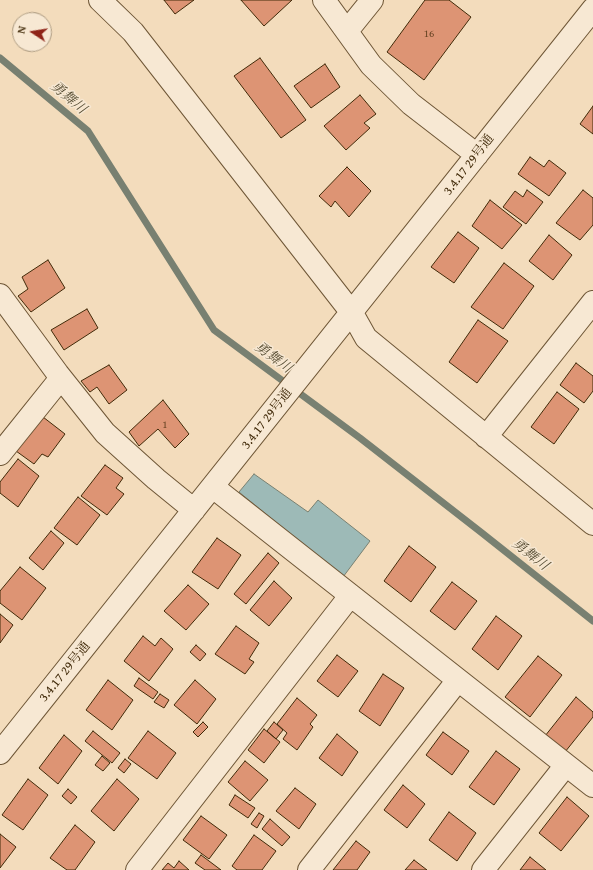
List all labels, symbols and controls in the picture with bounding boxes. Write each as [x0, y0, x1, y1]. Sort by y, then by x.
north arrow [12, 12, 52, 52]
text: N [13, 24, 30, 35]
house number: 16 [424, 27, 434, 41]
water label: 勇舞川 [47, 78, 89, 118]
street label: 3.4.17 29号通 [440, 132, 498, 198]
water label: 勇舞川 [251, 339, 295, 377]
street label: 3.4.17 29号通 [238, 386, 296, 452]
house number: 1 [162, 418, 168, 432]
water label: 勇舞川 [508, 535, 552, 575]
street label: 3.4.17 29号通 [36, 639, 94, 705]

